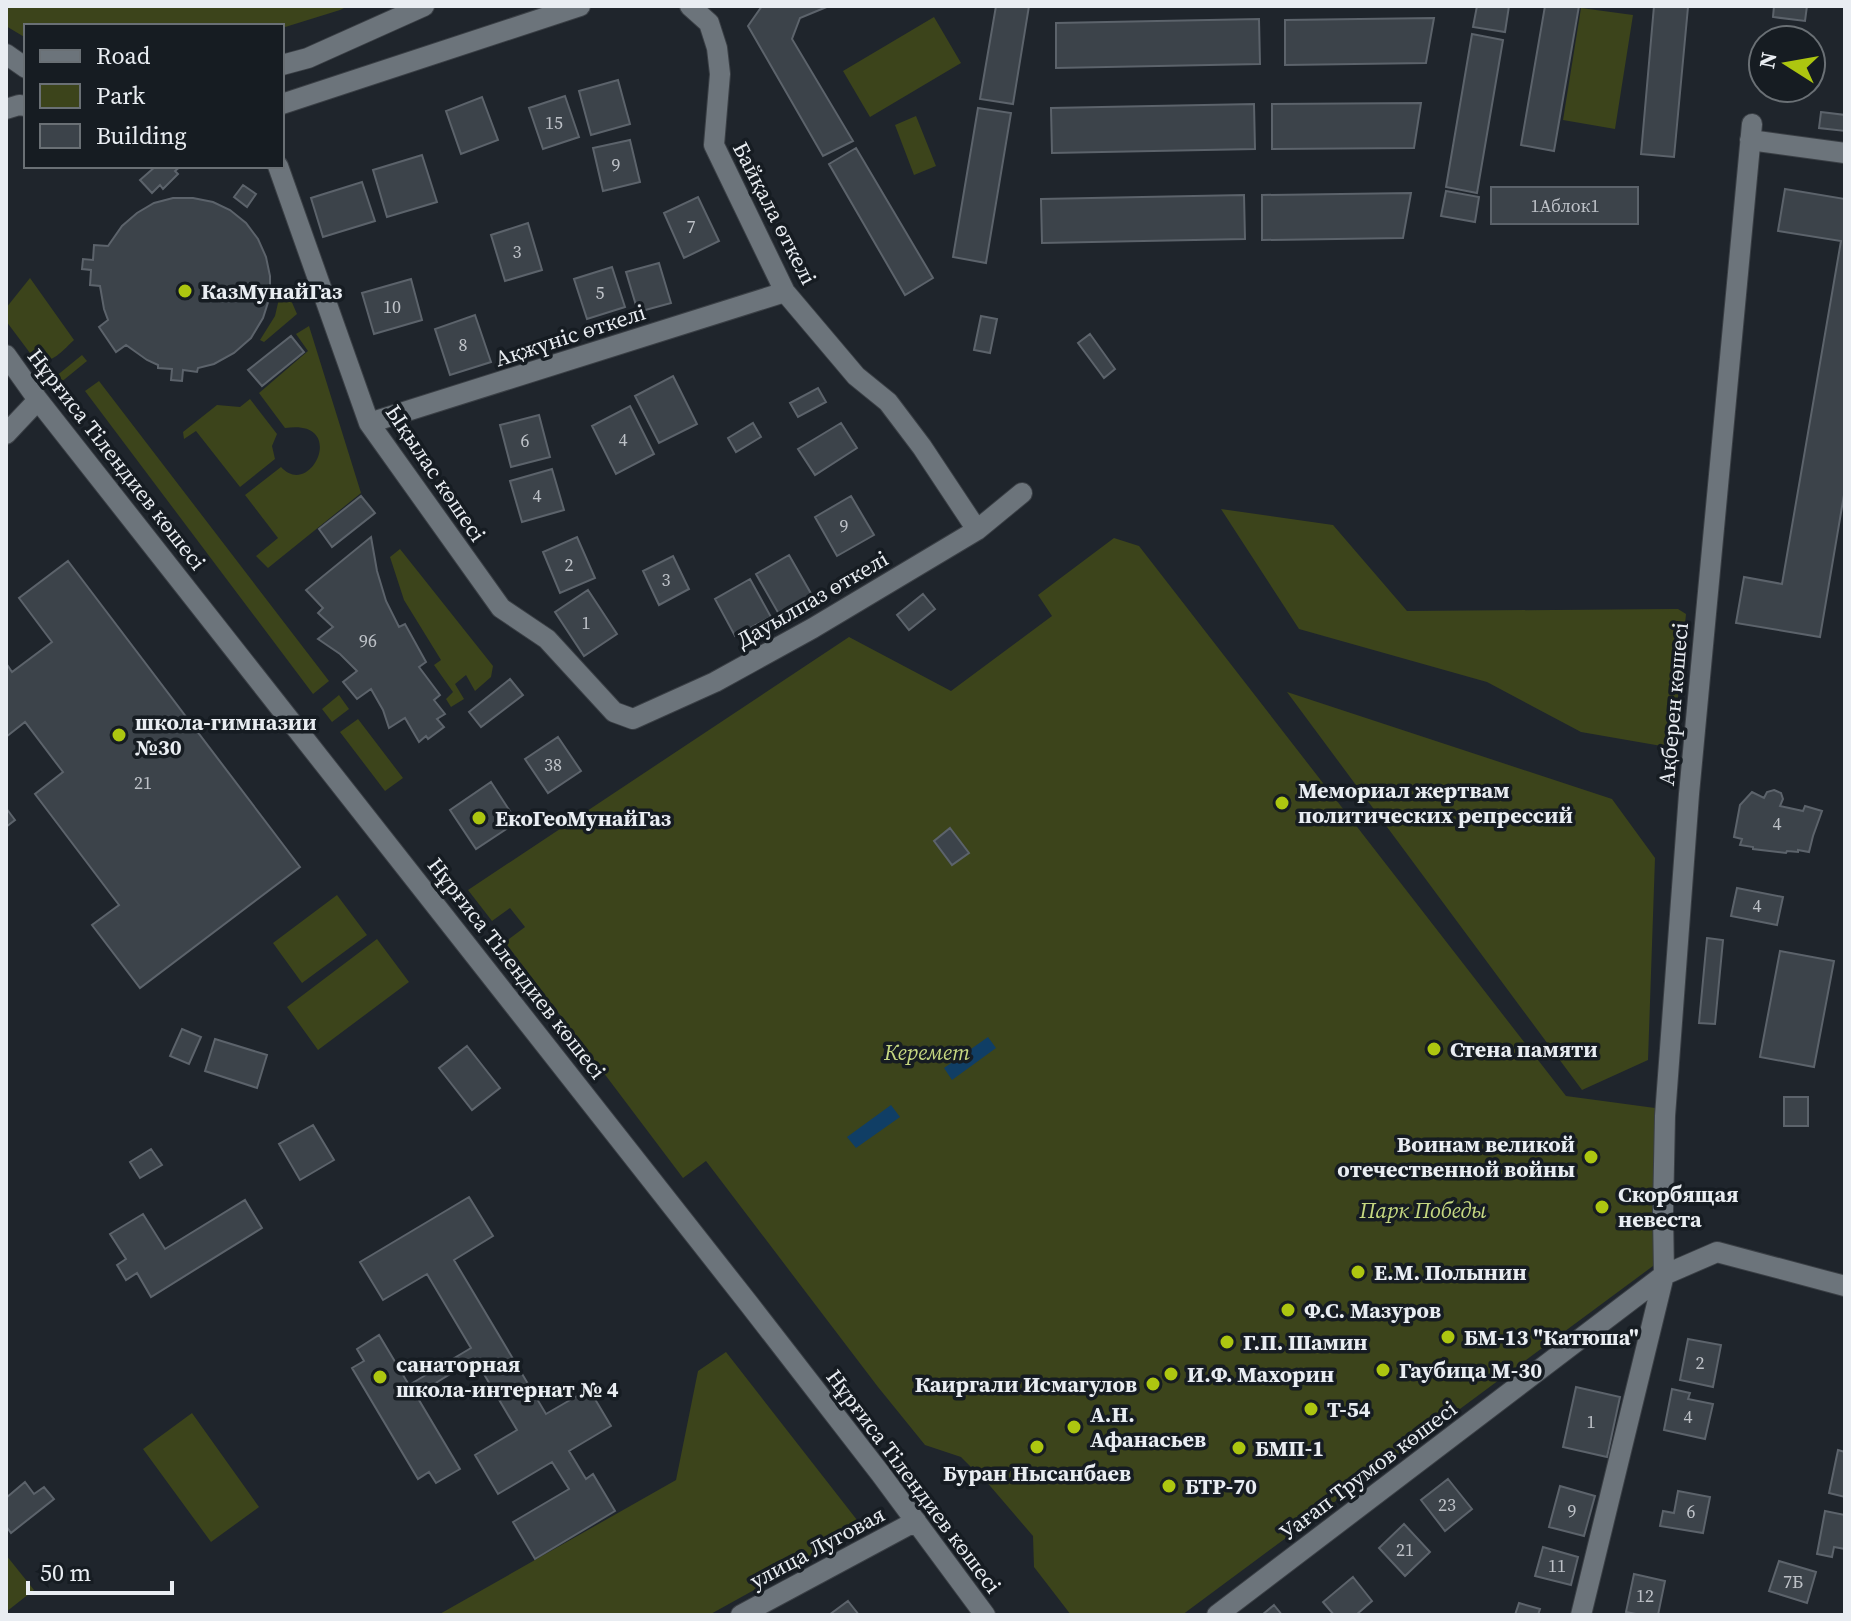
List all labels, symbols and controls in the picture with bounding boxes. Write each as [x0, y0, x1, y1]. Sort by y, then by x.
legend [24, 24, 284, 168]
north arrow [1747, 24, 1827, 104]
text: Road [96, 39, 151, 72]
text: N [1751, 49, 1784, 71]
text: Park [96, 79, 146, 112]
house number: 15 [545, 110, 563, 135]
text: Building [96, 119, 187, 152]
street label: Байқала өткелі [726, 136, 824, 290]
house number: 9 [612, 152, 621, 177]
house number: 1Аблок1 [1530, 193, 1600, 218]
house number: 7 [687, 214, 696, 239]
house number: 3 [513, 239, 522, 264]
place label: КазМунайГаз [201, 276, 342, 306]
house number: 5 [596, 280, 605, 305]
marker: КазМунайГаз [176, 282, 194, 300]
house number: 10 [383, 294, 401, 319]
street label: Ақжүніс өткелі [491, 297, 649, 373]
house number: 8 [459, 332, 468, 357]
street label: Нұрғиса Тілендиев көшесі [21, 342, 213, 576]
street label: Ықылас көшесі [379, 399, 493, 547]
house number: 4 [619, 427, 628, 452]
house number: 6 [521, 428, 530, 453]
house number: 4 [533, 483, 542, 508]
house number: 9 [840, 513, 849, 538]
street label: Дауылпаз өткелі [730, 543, 894, 655]
house number: 2 [565, 552, 574, 577]
house number: 3 [662, 567, 671, 592]
house number: 1 [582, 610, 591, 635]
street label: Ақберен көшесі [1651, 621, 1695, 787]
house number: 96 [359, 628, 377, 653]
place label: школа-гимназии №30 [135, 707, 317, 762]
marker: школа-гимназии №30 [110, 726, 128, 744]
house number: 38 [544, 752, 562, 777]
house number: 21 [134, 770, 152, 795]
place label: Мемориал жертвам политических репрессий [1298, 775, 1573, 830]
marker: Мемориал жертвам политических репрессий [1273, 794, 1291, 812]
place label: ЕкоГеоМунайГаз [495, 803, 671, 833]
marker: ЕкоГеоМунайГаз [470, 809, 488, 827]
house number: 4 [1773, 811, 1782, 836]
street label: Нұрғиса Тілендиев көшесі [421, 851, 613, 1085]
house number: 4 [1753, 893, 1762, 918]
place label: Стена памяти [1450, 1034, 1598, 1064]
park label: Керемет [883, 1037, 970, 1067]
marker: Стена памяти [1425, 1040, 1443, 1058]
place label: Воинам великой отечественной войны [1337, 1129, 1575, 1184]
marker: Воинам великой отечественной войны [1582, 1148, 1600, 1166]
place label: Скорбящая невеста [1618, 1179, 1739, 1234]
park label: Парк Победы [1359, 1195, 1487, 1225]
marker: Скорбящая невеста [1593, 1198, 1611, 1216]
place label: Е.М. Полынин [1374, 1257, 1527, 1287]
marker: Е.М. Полынин [1349, 1263, 1367, 1281]
place label: Ф.С. Мазуров [1304, 1295, 1441, 1325]
marker: Ф.С. Мазуров [1279, 1301, 1297, 1319]
place label: БМ-13 "Катюша" [1464, 1322, 1639, 1352]
place label: Г.П. Шамин [1243, 1327, 1368, 1357]
marker: БМ-13 "Катюша" [1439, 1328, 1457, 1346]
marker: Г.П. Шамин [1218, 1333, 1236, 1351]
place label: санаторная школа-интернат № 4 [396, 1349, 619, 1404]
house number: 2 [1696, 1350, 1705, 1375]
place label: Гаубица М-30 [1399, 1355, 1542, 1385]
place label: И.Ф. Махорин [1187, 1359, 1334, 1389]
marker: Гаубица М-30 [1374, 1361, 1392, 1379]
street label: Нұрғиса Тілендиев көшесі [820, 1363, 1008, 1599]
marker: И.Ф. Махорин [1162, 1365, 1180, 1383]
marker: санаторная школа-интернат № 4 [371, 1368, 389, 1386]
place label: Каиргали Исмагулов [915, 1369, 1137, 1399]
marker: Каиргали Исмагулов [1144, 1375, 1162, 1393]
street label: Уағап Трумов көшесі [1273, 1393, 1463, 1547]
place label: Т-54 [1327, 1394, 1371, 1424]
place label: А.Н. Афанасьев [1090, 1399, 1206, 1454]
marker: Т-54 [1302, 1400, 1320, 1418]
house number: 4 [1684, 1404, 1693, 1429]
house number: 1 [1587, 1409, 1596, 1434]
marker: А.Н. Афанасьев [1065, 1418, 1083, 1436]
place label: БМП-1 [1255, 1433, 1324, 1463]
marker: Буран Нысанбаев [1028, 1438, 1046, 1456]
marker: БМП-1 [1230, 1439, 1248, 1457]
place label: Буран Нысанбаев [943, 1458, 1131, 1488]
place label: БТР-70 [1185, 1471, 1257, 1501]
marker: БТР-70 [1160, 1477, 1178, 1495]
house number: 23 [1438, 1492, 1456, 1517]
house number: 9 [1568, 1498, 1577, 1523]
street label: улица Луговая [744, 1499, 890, 1595]
house number: 6 [1687, 1499, 1696, 1524]
house number: 21 [1396, 1537, 1414, 1562]
scale bar [28, 1545, 172, 1595]
house number: 11 [1548, 1553, 1566, 1578]
text: 50 m [40, 1556, 91, 1589]
house number: 7Б [1783, 1569, 1803, 1594]
house number: 12 [1636, 1583, 1654, 1608]

